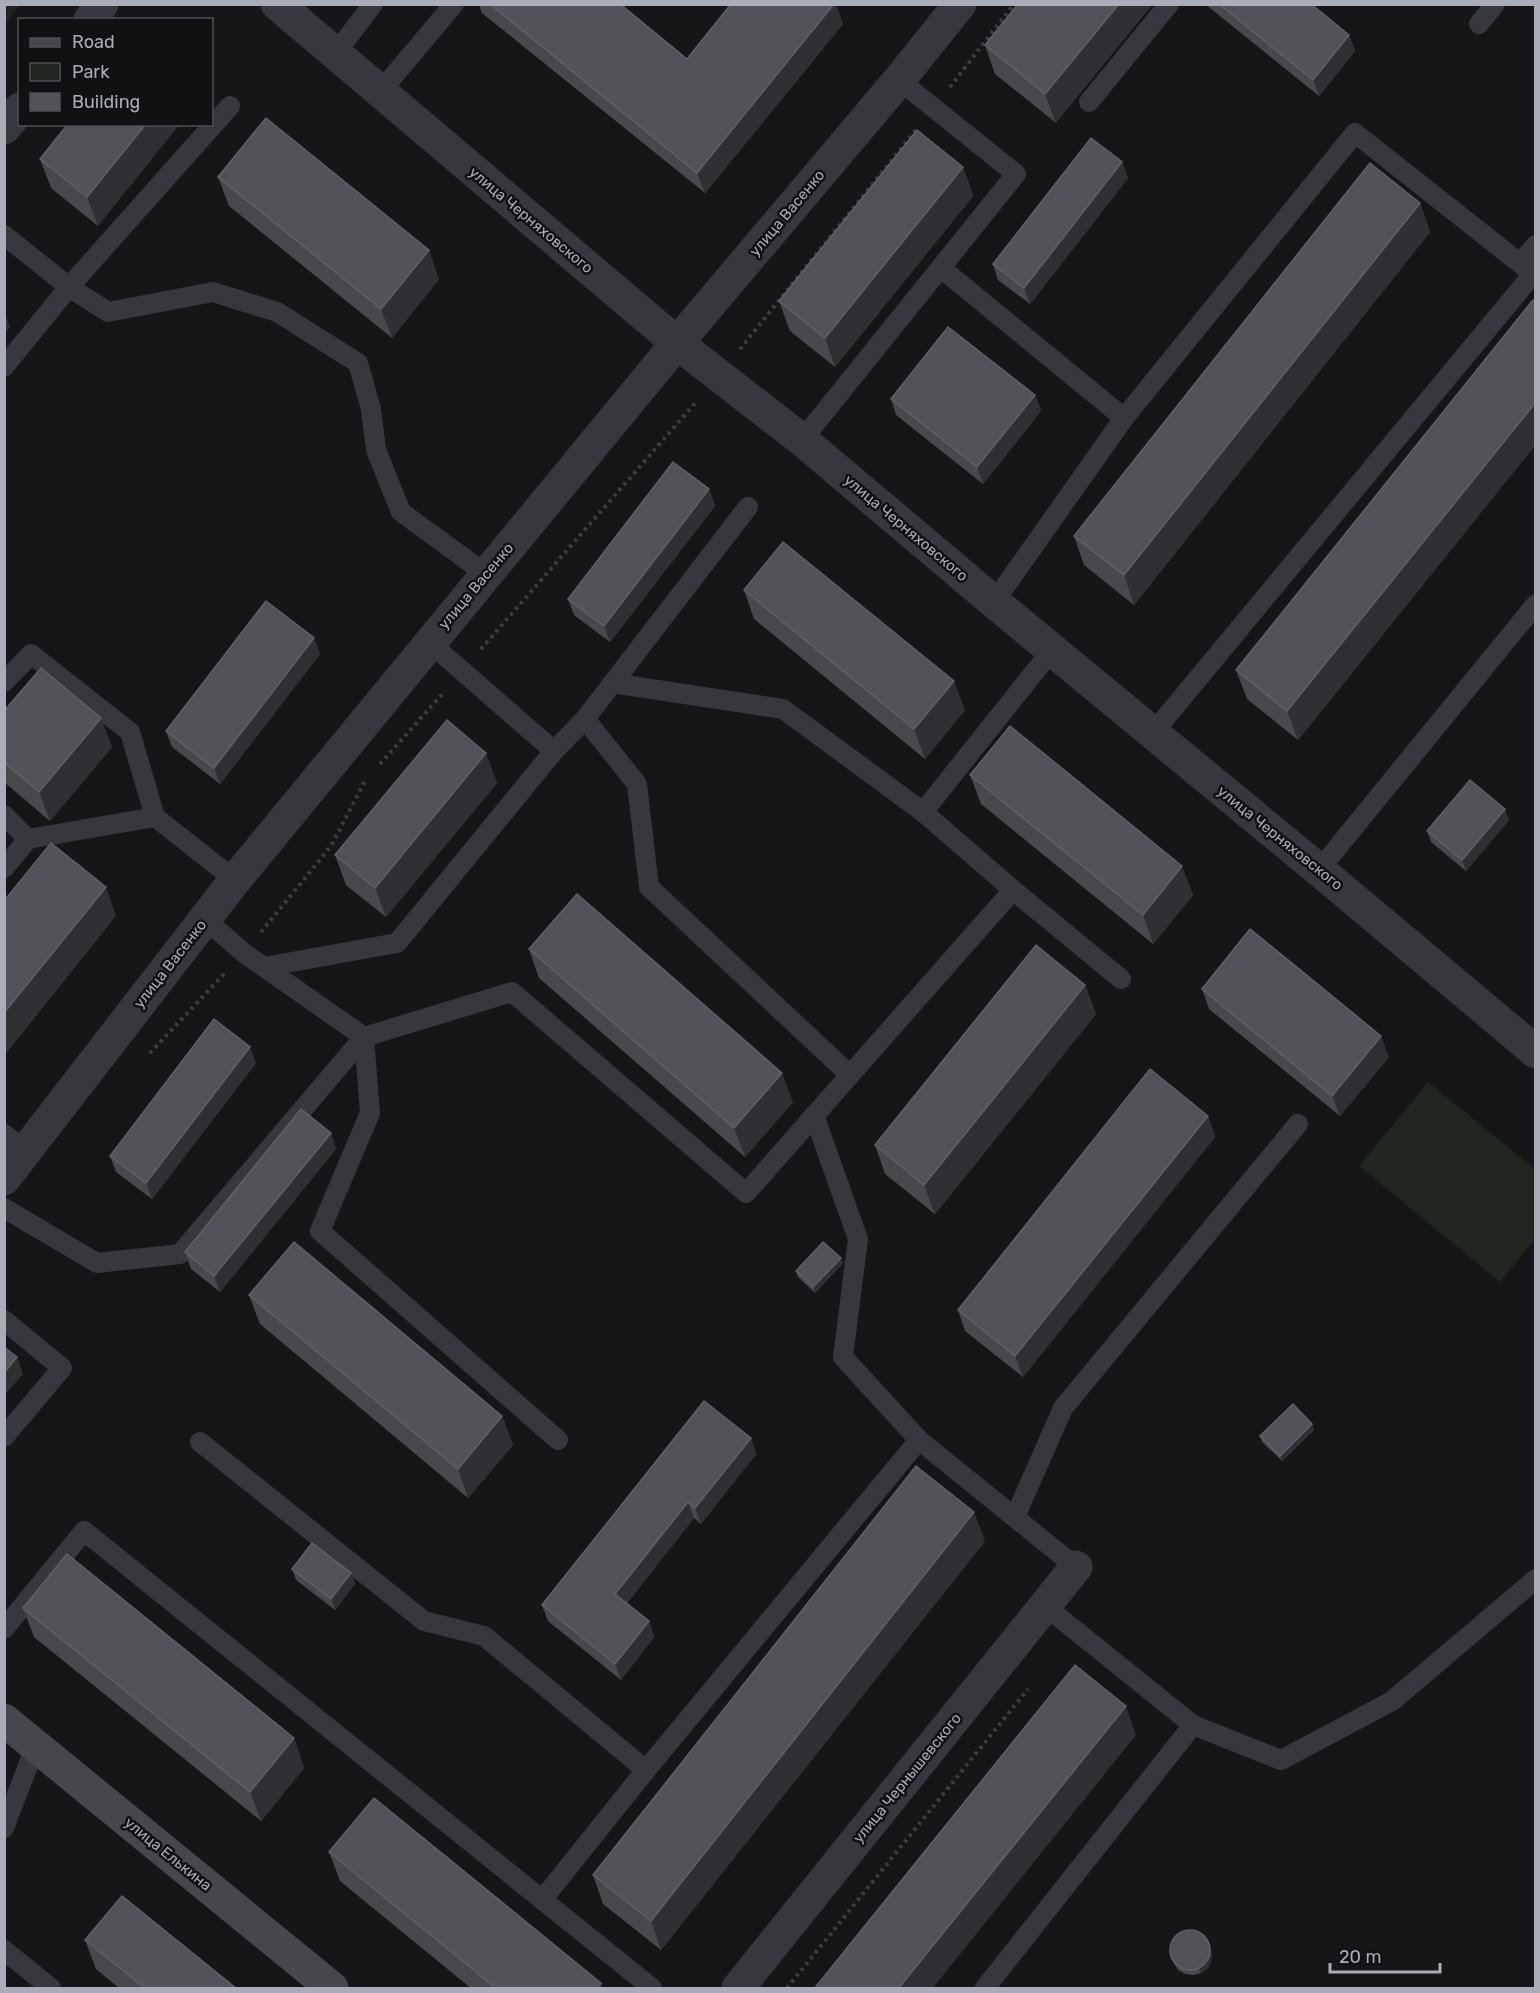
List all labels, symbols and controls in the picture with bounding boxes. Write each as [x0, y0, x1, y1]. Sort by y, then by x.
legend [18, 18, 213, 126]
text: Road [72, 31, 115, 53]
text: Park [72, 61, 110, 83]
text: Building [72, 91, 140, 113]
street label: улица Черняховского [466, 163, 596, 277]
street label: улица Васенко [746, 166, 828, 260]
street label: улица Черняховского [841, 471, 971, 585]
street label: улица Васенко [435, 539, 517, 633]
street label: улица Черняховского [1214, 782, 1346, 894]
street label: улица Васенко [130, 916, 210, 1012]
street label: улица Чернышевского [849, 1709, 965, 1847]
street label: улица Елькина [121, 1813, 215, 1895]
scale bar [1330, 1936, 1440, 1974]
text: 20 m [1339, 1946, 1381, 1968]

